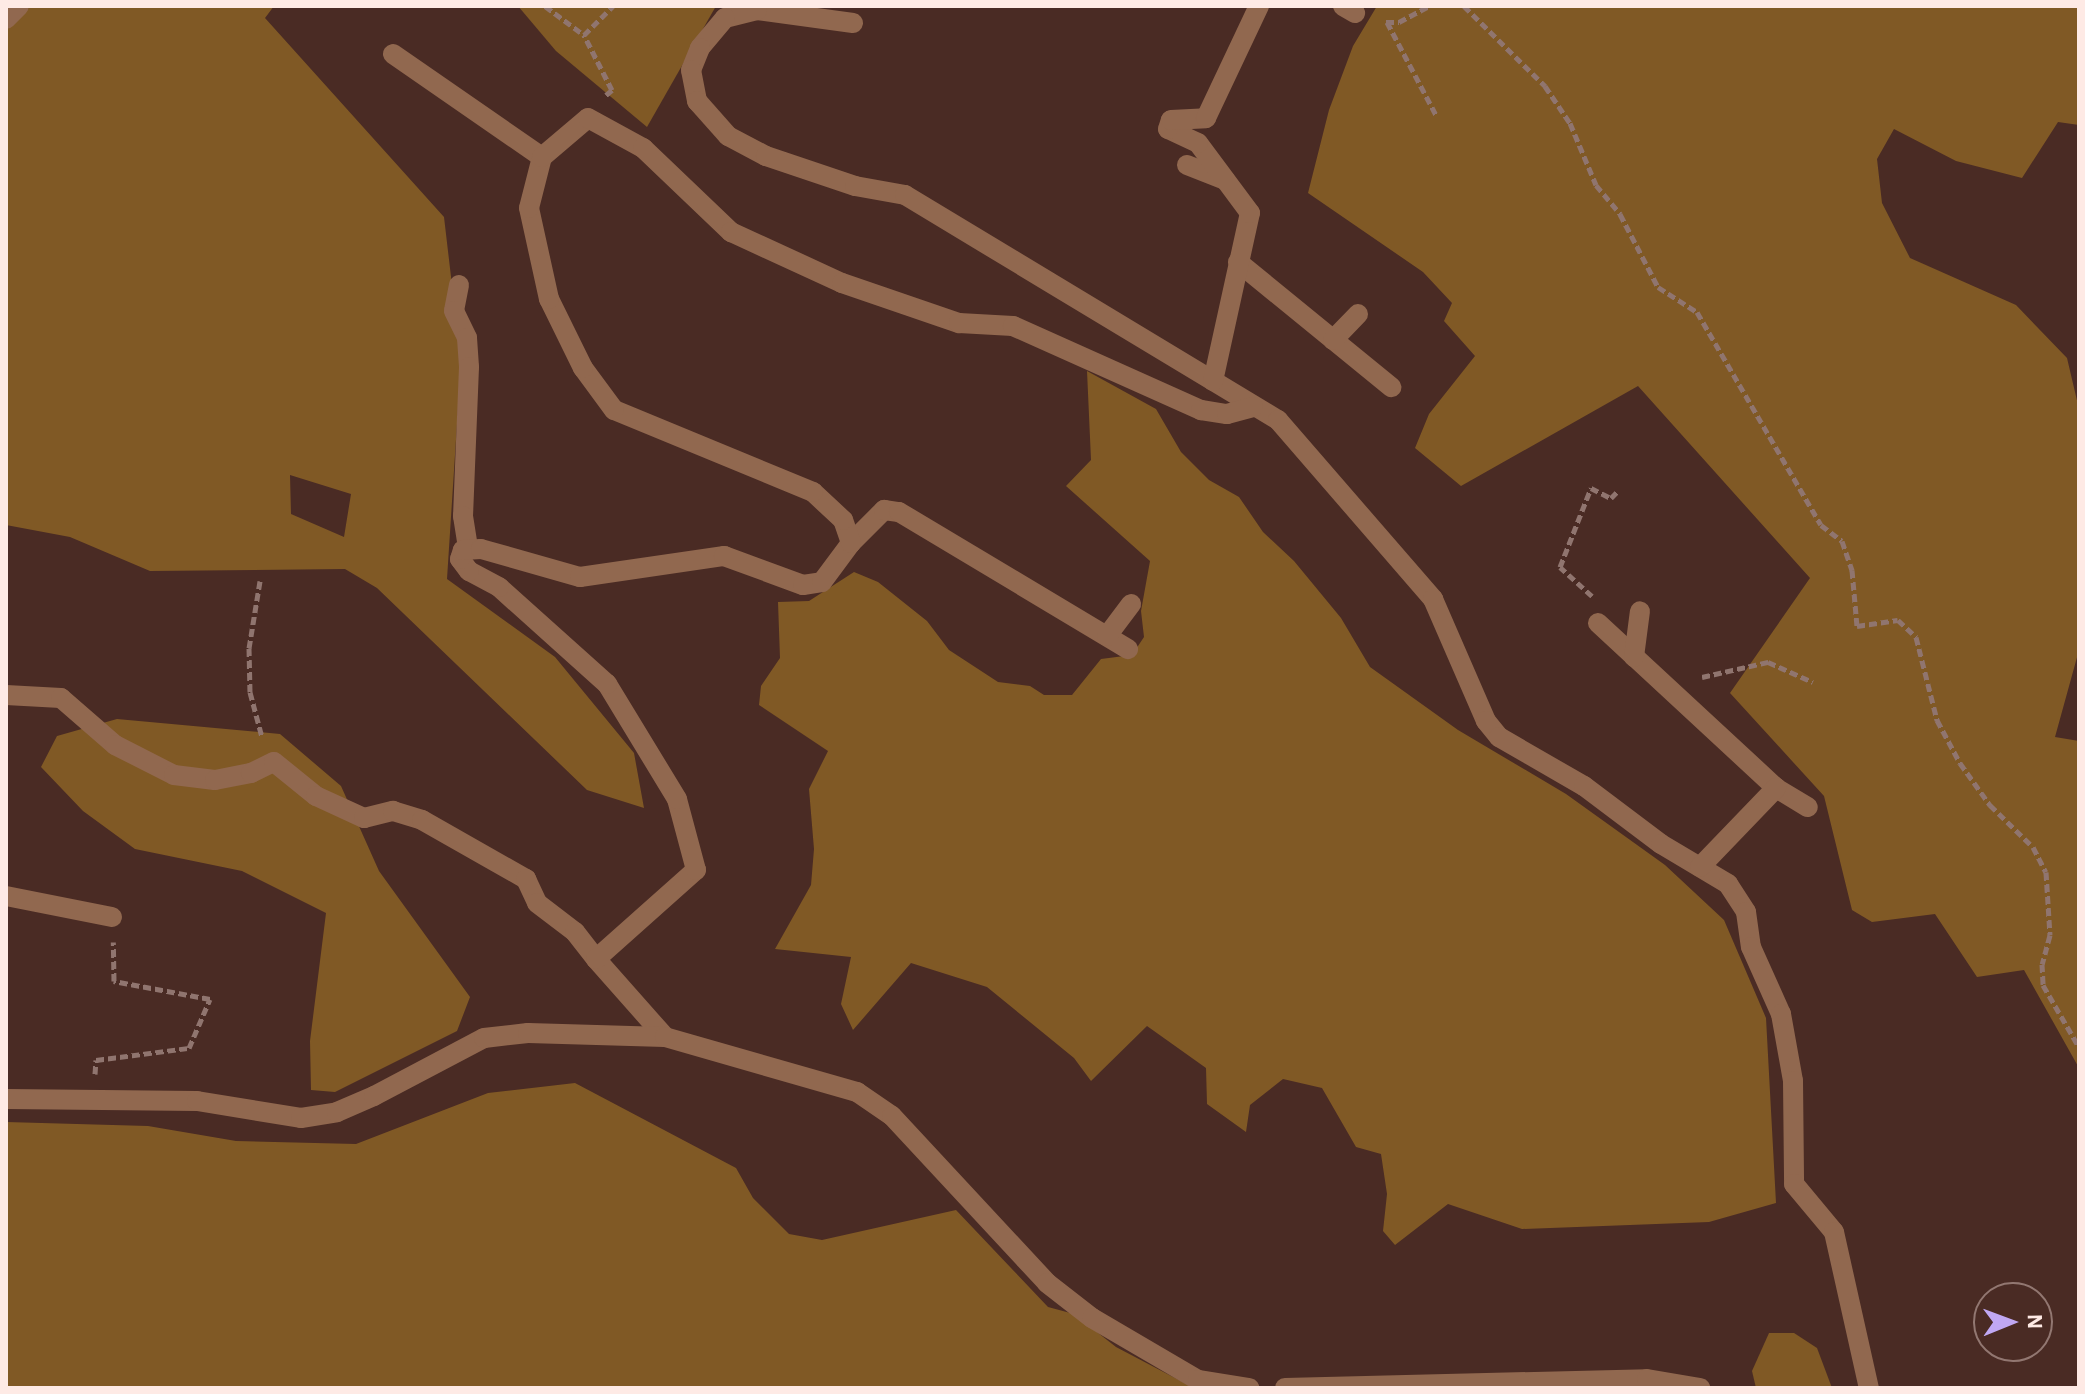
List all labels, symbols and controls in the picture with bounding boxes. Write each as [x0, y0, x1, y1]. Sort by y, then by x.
north arrow [1973, 1282, 2053, 1362]
text: N [2024, 1314, 2046, 1329]

